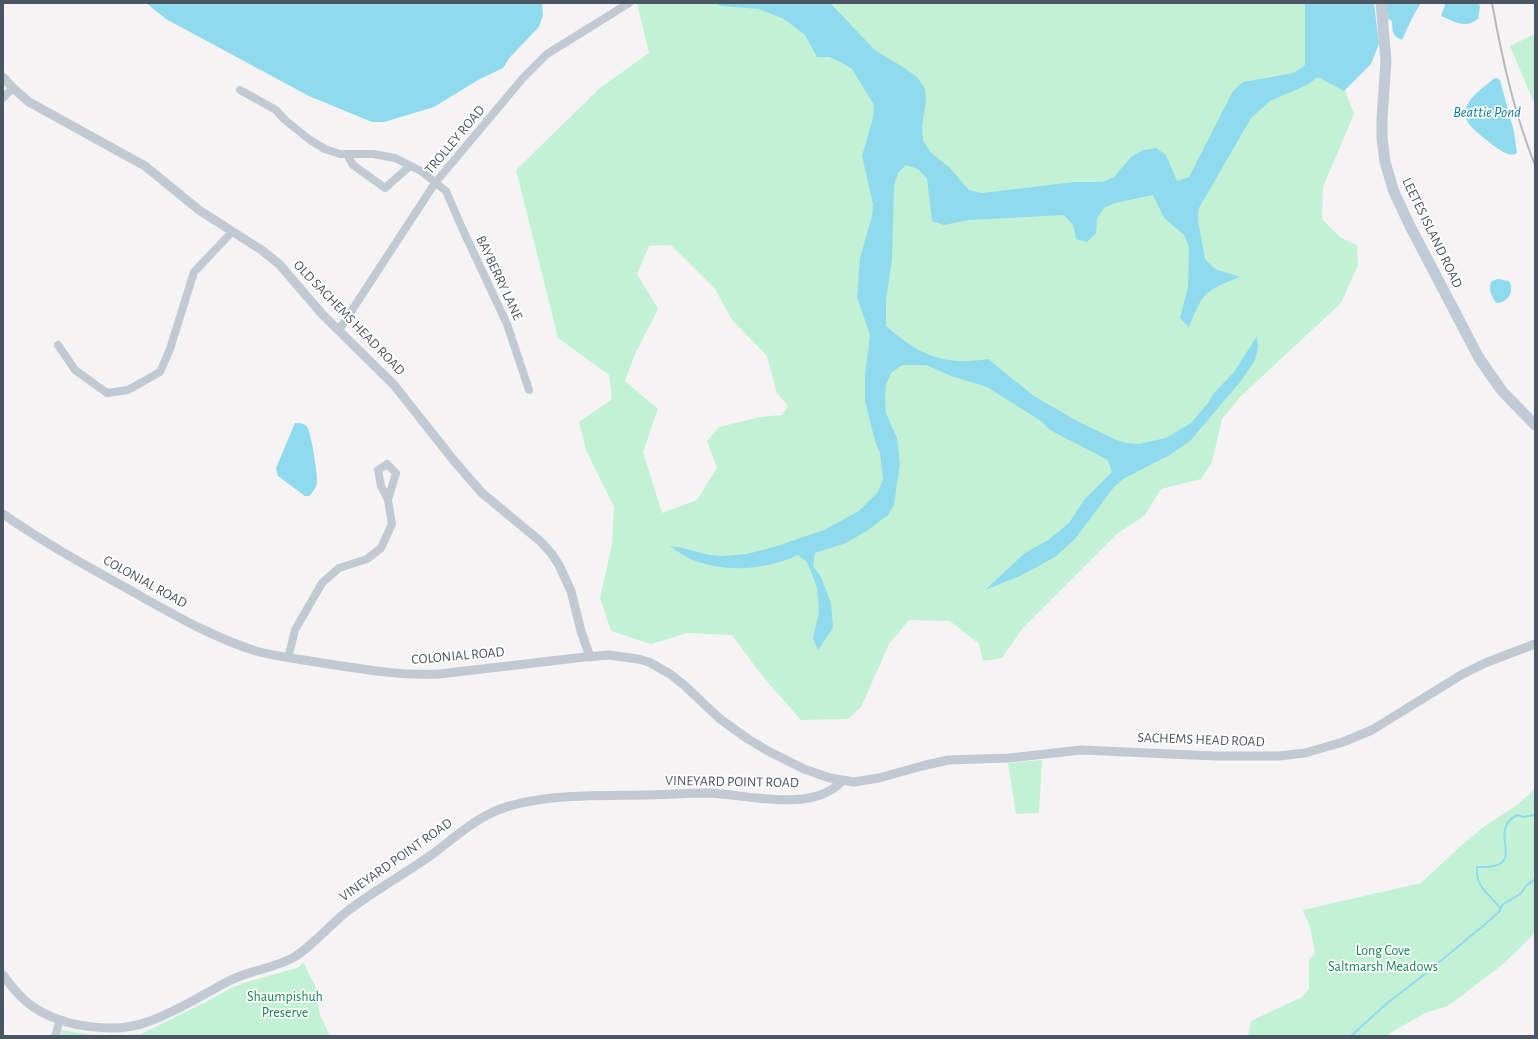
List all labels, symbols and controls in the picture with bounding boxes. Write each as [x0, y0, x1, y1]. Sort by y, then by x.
street label: TROLLEY ROAD [422, 103, 488, 177]
water label: Beattie Pond [1453, 105, 1521, 120]
street label: LEETES ISLAND ROAD [1399, 176, 1465, 290]
street label: BAYBERRY LANE [473, 234, 525, 323]
street label: OLD SACHEMS HEAD ROAD [291, 258, 407, 378]
street label: COLONIAL ROAD [101, 553, 189, 611]
street label: COLONIAL ROAD [411, 645, 505, 667]
street label: SACHEMS HEAD ROAD [1137, 731, 1265, 749]
street label: VINEYARD POINT ROAD [665, 774, 799, 790]
street label: VINEYARD POINT ROAD [337, 816, 455, 904]
park label: Long Cove Saltmarsh Meadows [1328, 944, 1438, 974]
park label: Shaumpishuh Preserve [247, 990, 323, 1020]

